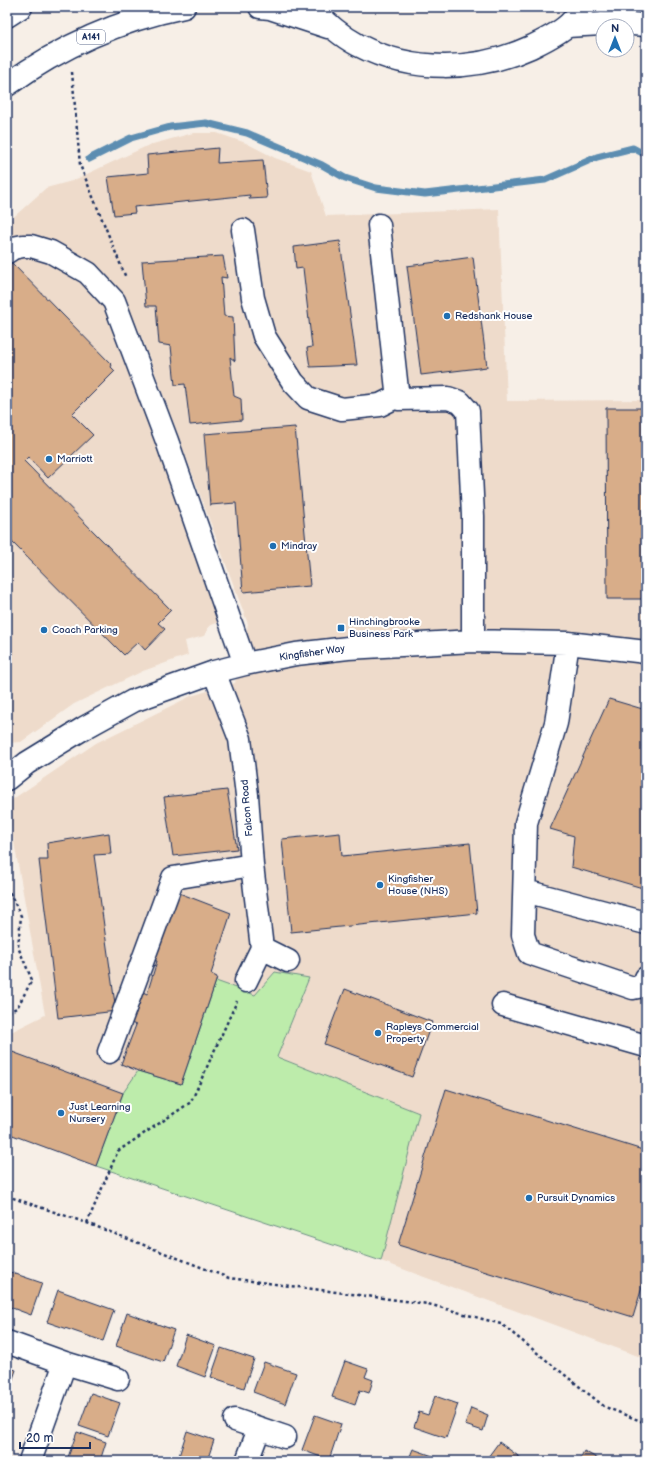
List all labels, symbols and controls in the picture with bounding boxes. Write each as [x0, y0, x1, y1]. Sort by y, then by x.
north arrow [595, 18, 635, 58]
text: N [611, 22, 619, 35]
road number: A141 [77, 30, 105, 44]
place label: Redshank House [455, 310, 533, 322]
marker: Redshank House [442, 311, 452, 321]
place label: Marriott [57, 453, 93, 465]
marker: Marriott [44, 454, 54, 464]
place label: Mindray [281, 540, 317, 552]
marker: Mindray [268, 541, 278, 551]
place label: Hinchingbrooke Business Park [349, 616, 420, 640]
marker: Hinchingbrooke Business Park [336, 623, 346, 633]
place label: Coach Parking [52, 624, 118, 636]
marker: Coach Parking [39, 625, 49, 635]
street label: Kingfisher Way [278, 642, 346, 664]
street label: Falcon Road [239, 779, 255, 837]
place label: Kingfisher House (NHS) [388, 873, 449, 897]
marker: Kingfisher House (NHS) [375, 880, 385, 890]
place label: Rapleys Commercial Property [386, 1021, 479, 1045]
marker: Rapleys Commercial Property [373, 1028, 383, 1038]
place label: Just Learning Nursery [69, 1101, 131, 1125]
marker: Just Learning Nursery [56, 1108, 66, 1118]
place label: Pursuit Dynamics [537, 1192, 615, 1204]
marker: Pursuit Dynamics [524, 1193, 534, 1203]
scale bar [20, 1424, 90, 1450]
text: 20 m [26, 1431, 53, 1446]

